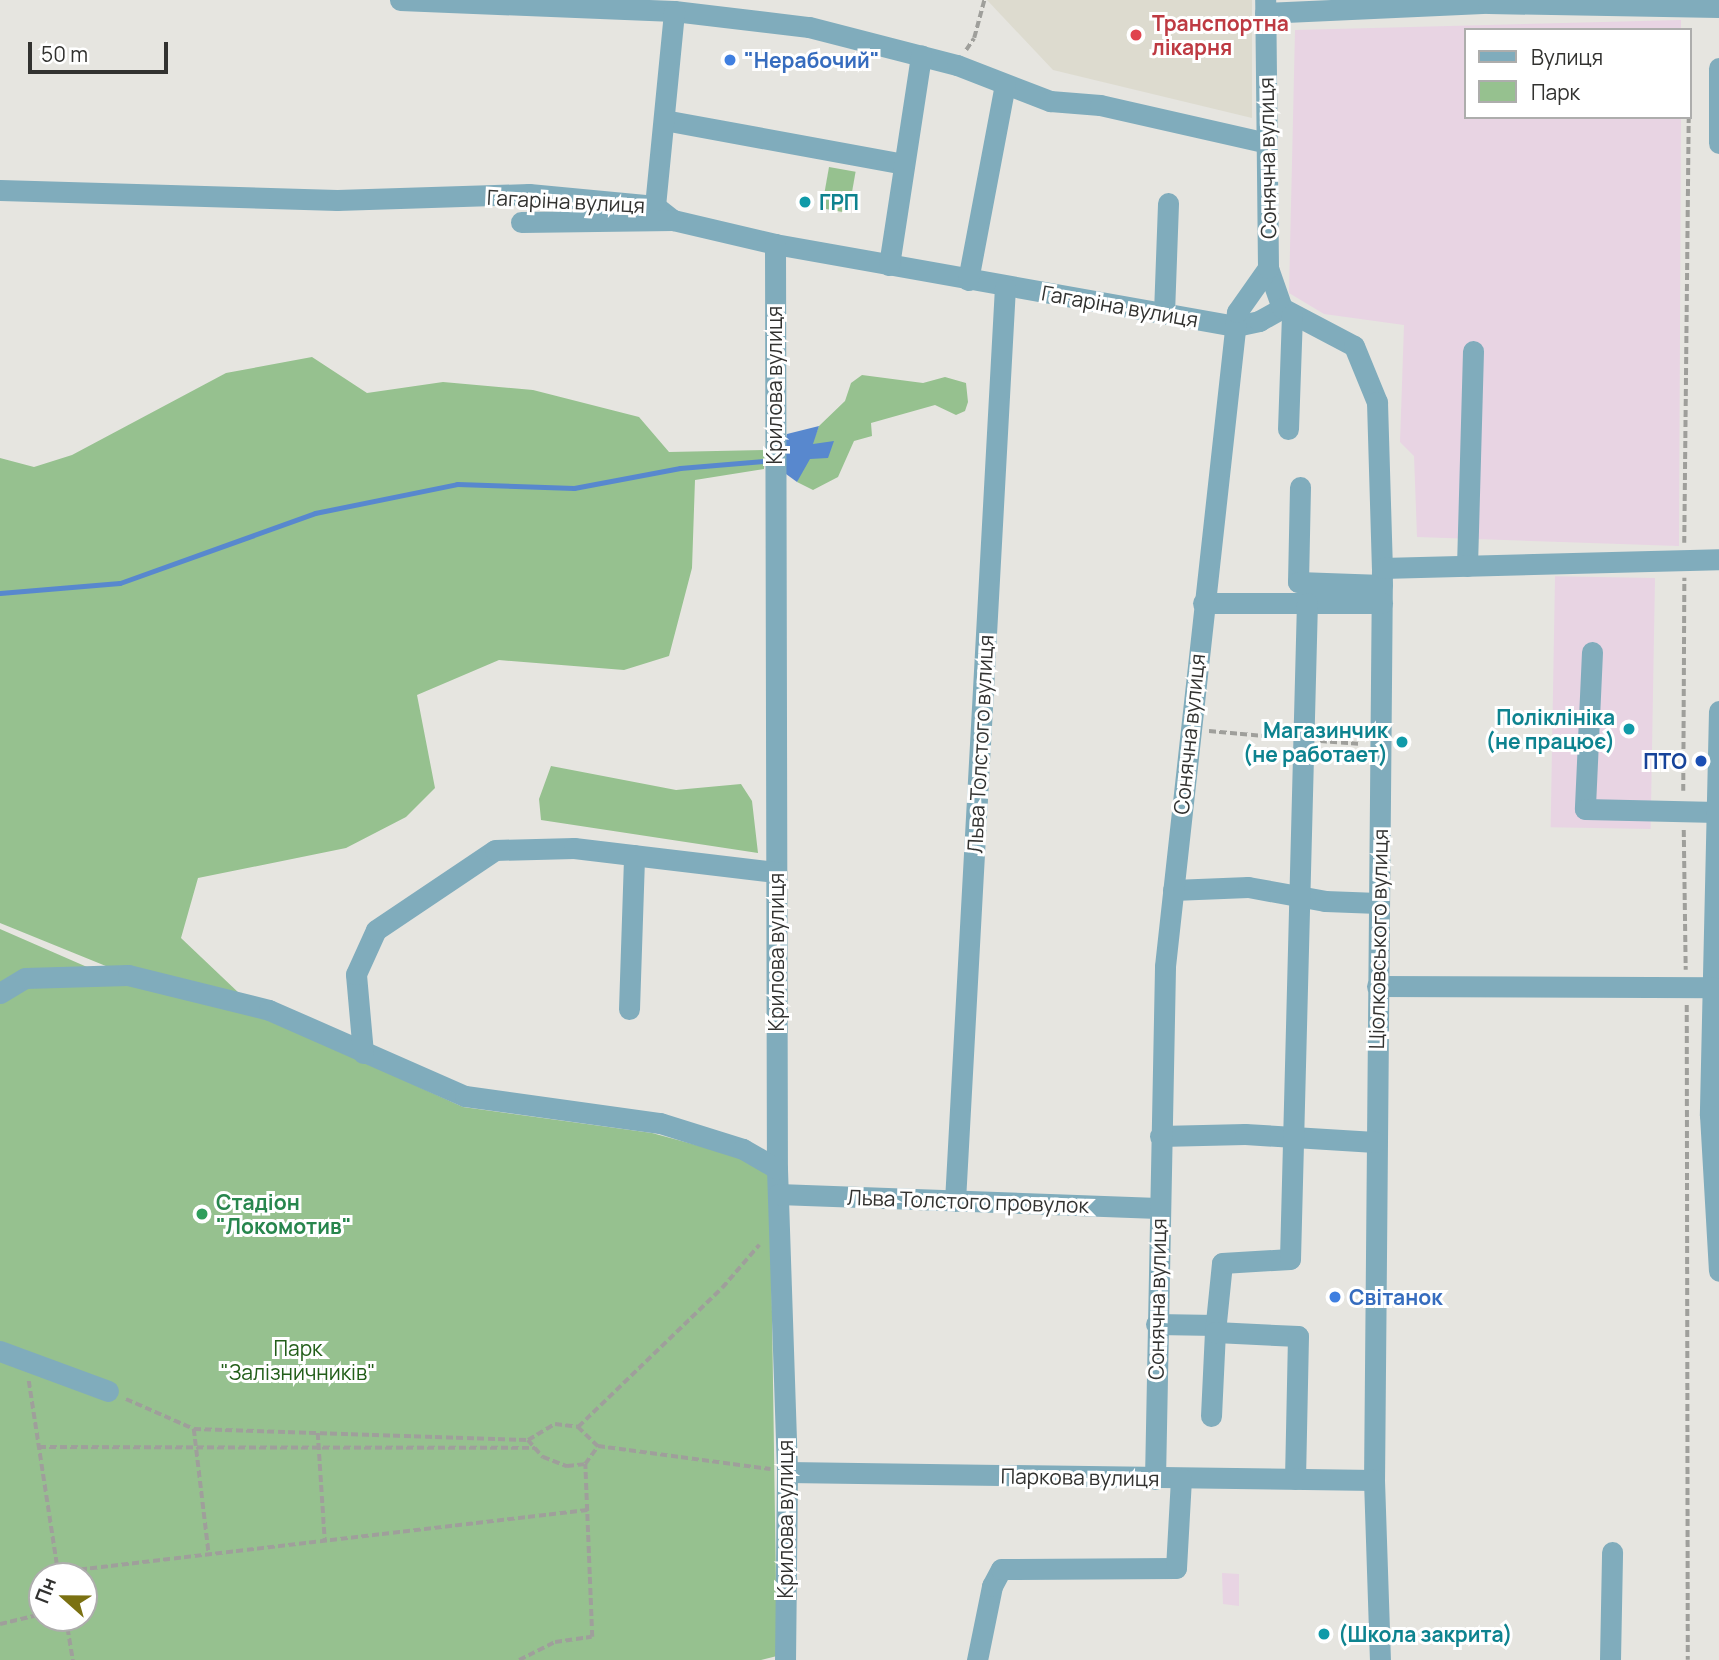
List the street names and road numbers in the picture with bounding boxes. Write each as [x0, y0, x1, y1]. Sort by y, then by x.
street label: Сонячна вулиця [1253, 77, 1281, 239]
street label: Гагаріна вулиця [486, 184, 646, 218]
street label: Гагаріна вулиця [1040, 280, 1200, 332]
street label: Крилова вулиця [761, 306, 787, 464]
street label: Льва Толстого вулиця [962, 634, 998, 854]
street label: Сонячна вулиця [1168, 652, 1210, 816]
street label: Ціолковського вулиця [1363, 829, 1393, 1049]
street label: Крилова вулиця [763, 873, 789, 1031]
street label: Льва Толстого провулок [847, 1184, 1089, 1218]
street label: Сонячна вулиця [1143, 1218, 1171, 1380]
street label: Крилова вулиця [772, 1440, 798, 1598]
street label: Паркова вулиця [1000, 1463, 1160, 1491]

